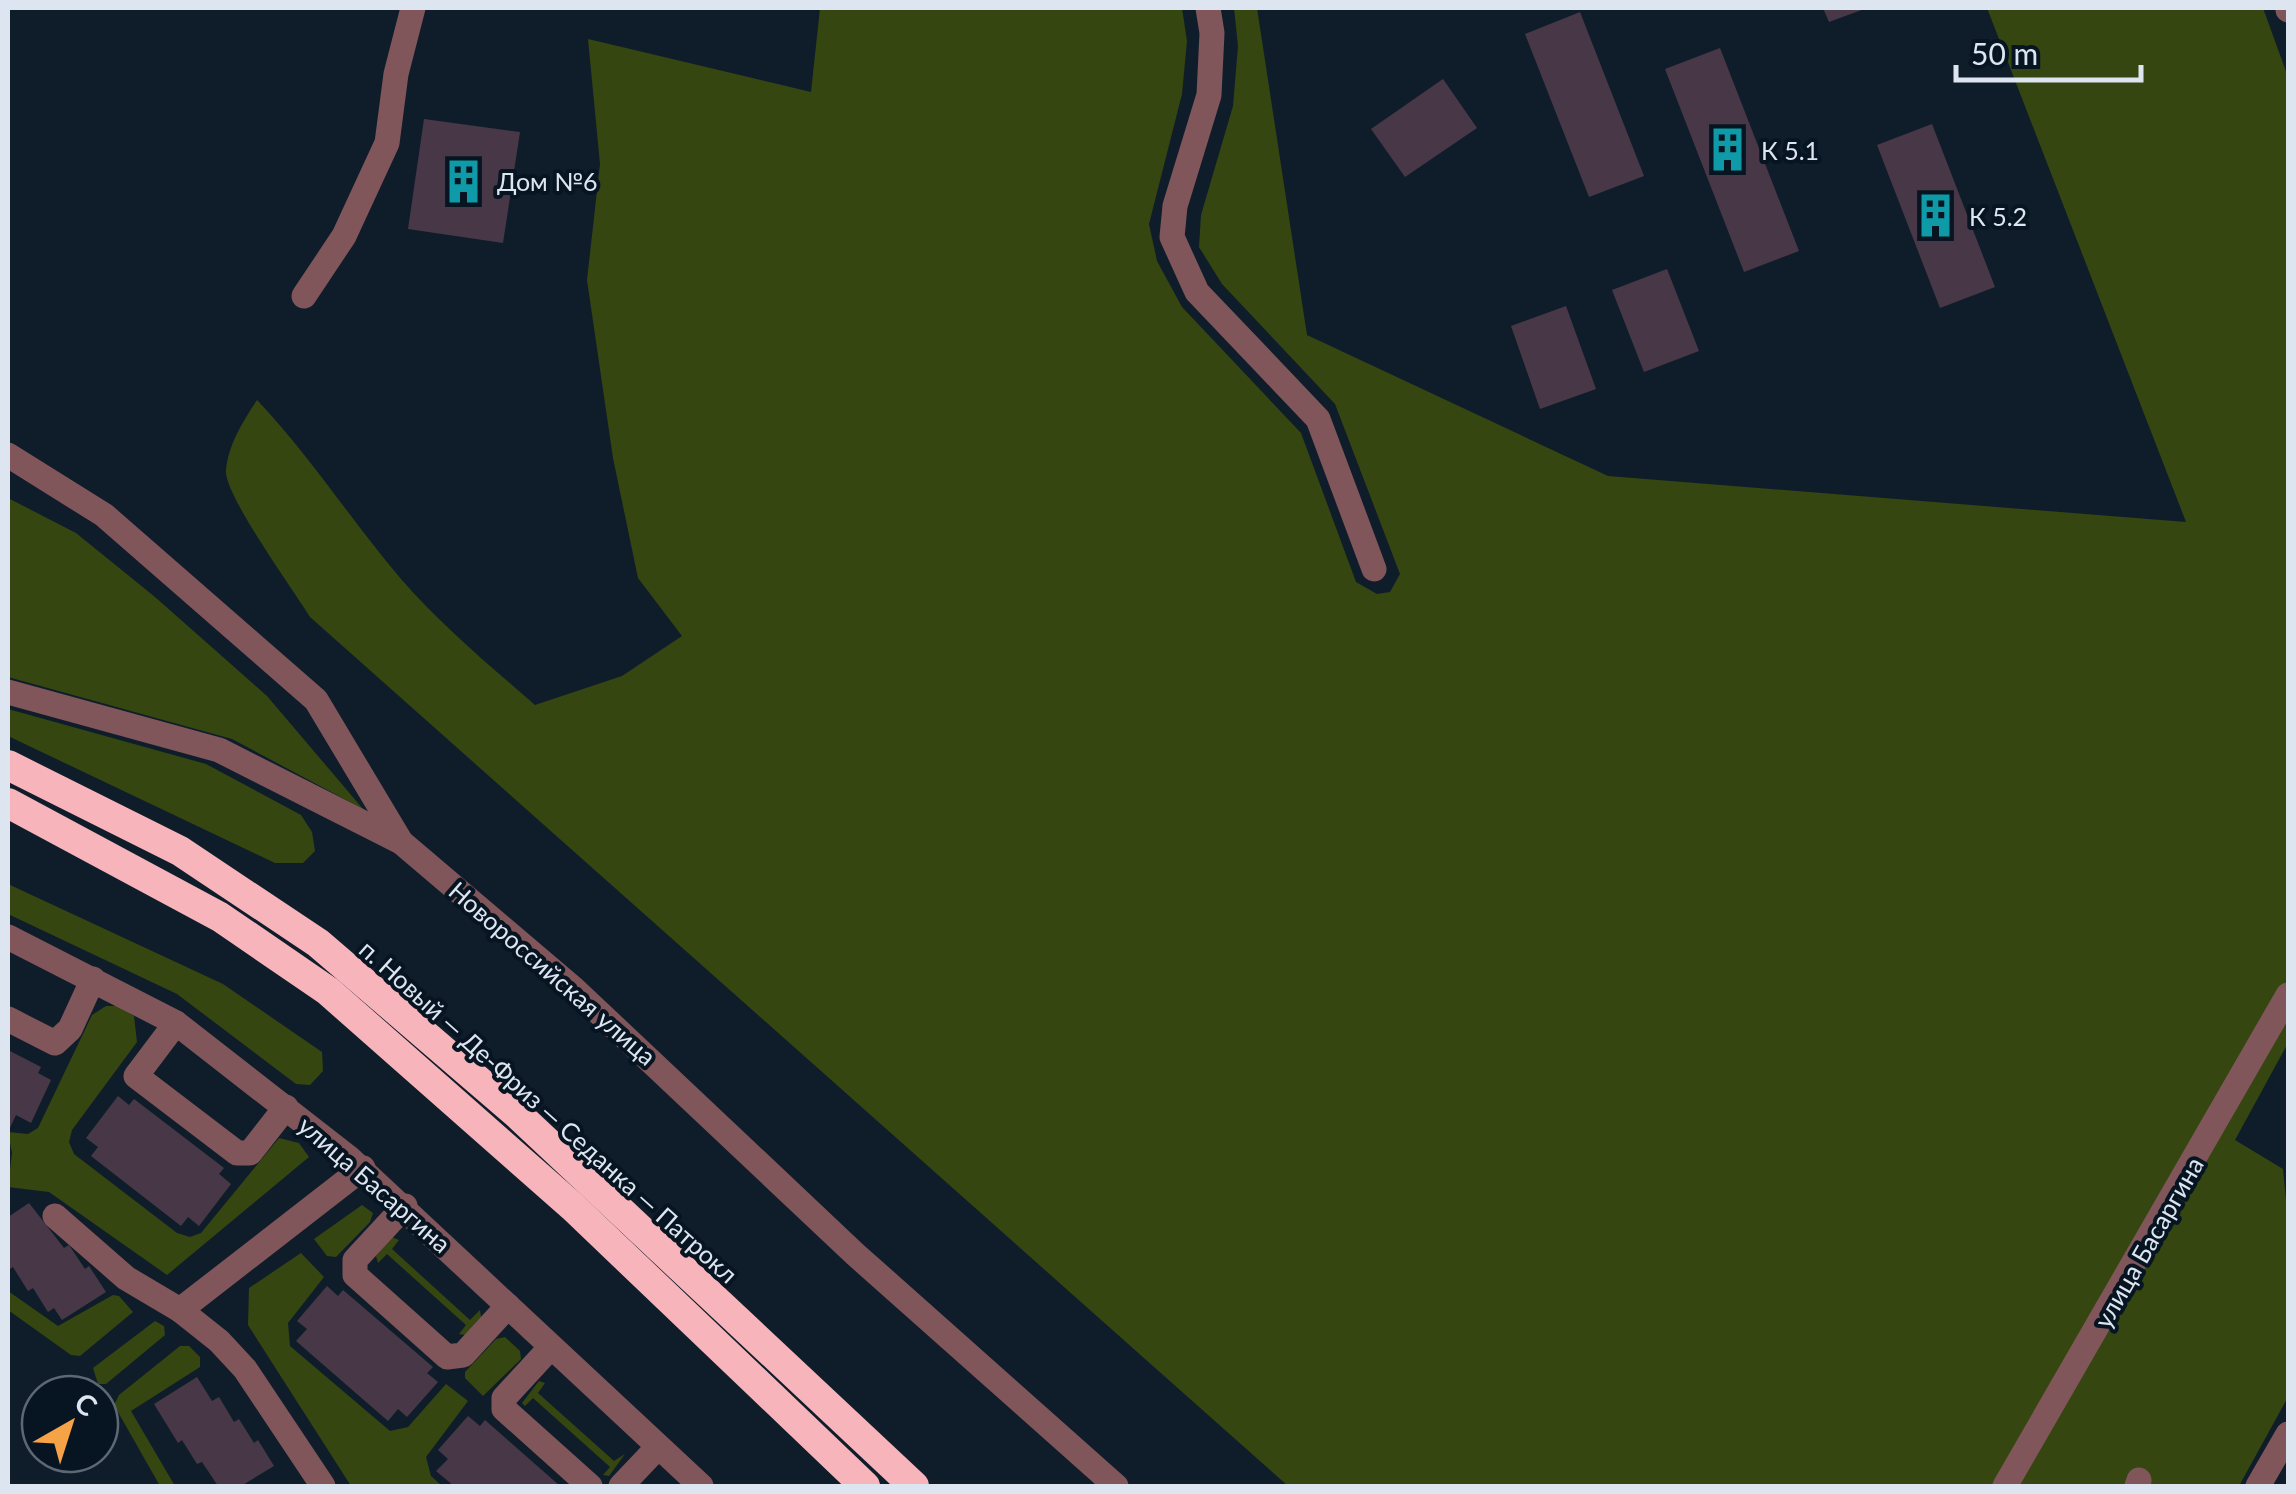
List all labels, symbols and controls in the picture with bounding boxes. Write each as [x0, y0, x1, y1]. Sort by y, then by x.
scale bar [1956, 20, 2141, 82]
text: 50 m [1971, 35, 2038, 71]
building icon: К 5.1 [1704, 126, 1752, 174]
place label: К 5.1 [1761, 135, 1819, 165]
building icon: Дом №6 [440, 157, 488, 205]
place label: Дом №6 [497, 166, 598, 196]
building icon: К 5.2 [1912, 192, 1960, 240]
place label: К 5.2 [1969, 201, 2027, 231]
street label: Новороссийская улица [443, 875, 663, 1071]
street label: п. Новый — Де-Фриз — Седанка — Патрокл [354, 933, 744, 1289]
street label: улица Басаргина [293, 1110, 457, 1258]
street label: улица Басаргина [2087, 1151, 2209, 1333]
north arrow [20, 1374, 120, 1474]
text: С [68, 1385, 105, 1423]

